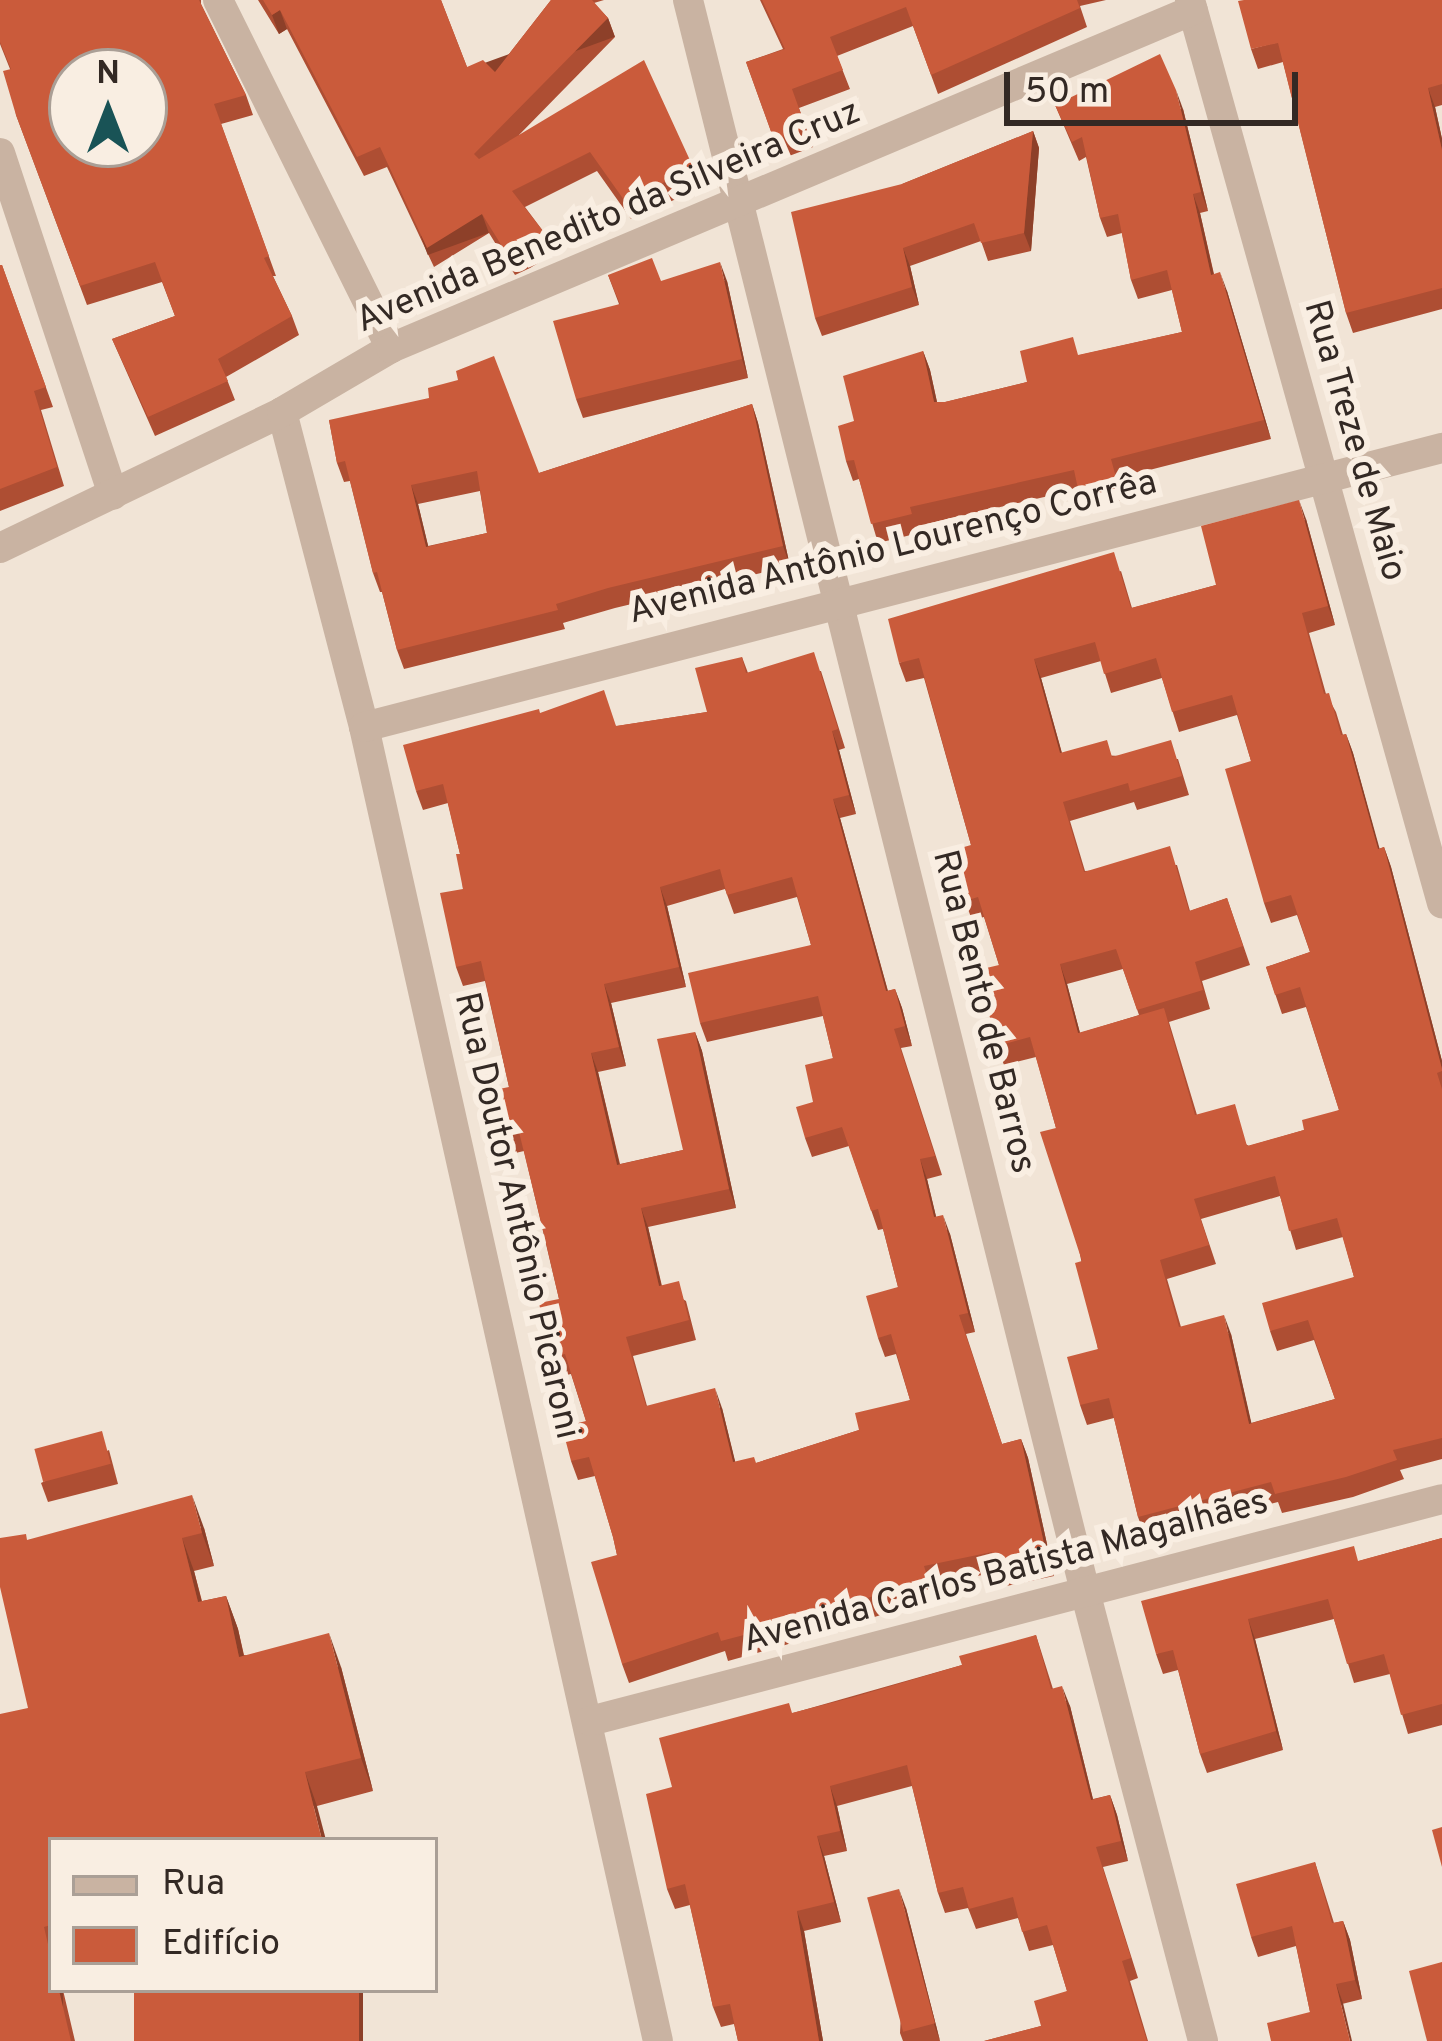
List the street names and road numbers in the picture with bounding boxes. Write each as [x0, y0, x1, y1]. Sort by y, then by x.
street label: Avenida Benedito da Silveira Cruz [350, 92, 868, 344]
street label: Rua Treze de Maio [1292, 295, 1414, 587]
street label: Avenida Antônio Lourenço Corrêa [624, 462, 1162, 636]
street label: Rua Bento de Barros [921, 846, 1043, 1178]
street label: Rua Doutor Antônio Picaroni [442, 988, 588, 1444]
street label: Avenida Carlos Batista Magalhães [739, 1482, 1273, 1664]

